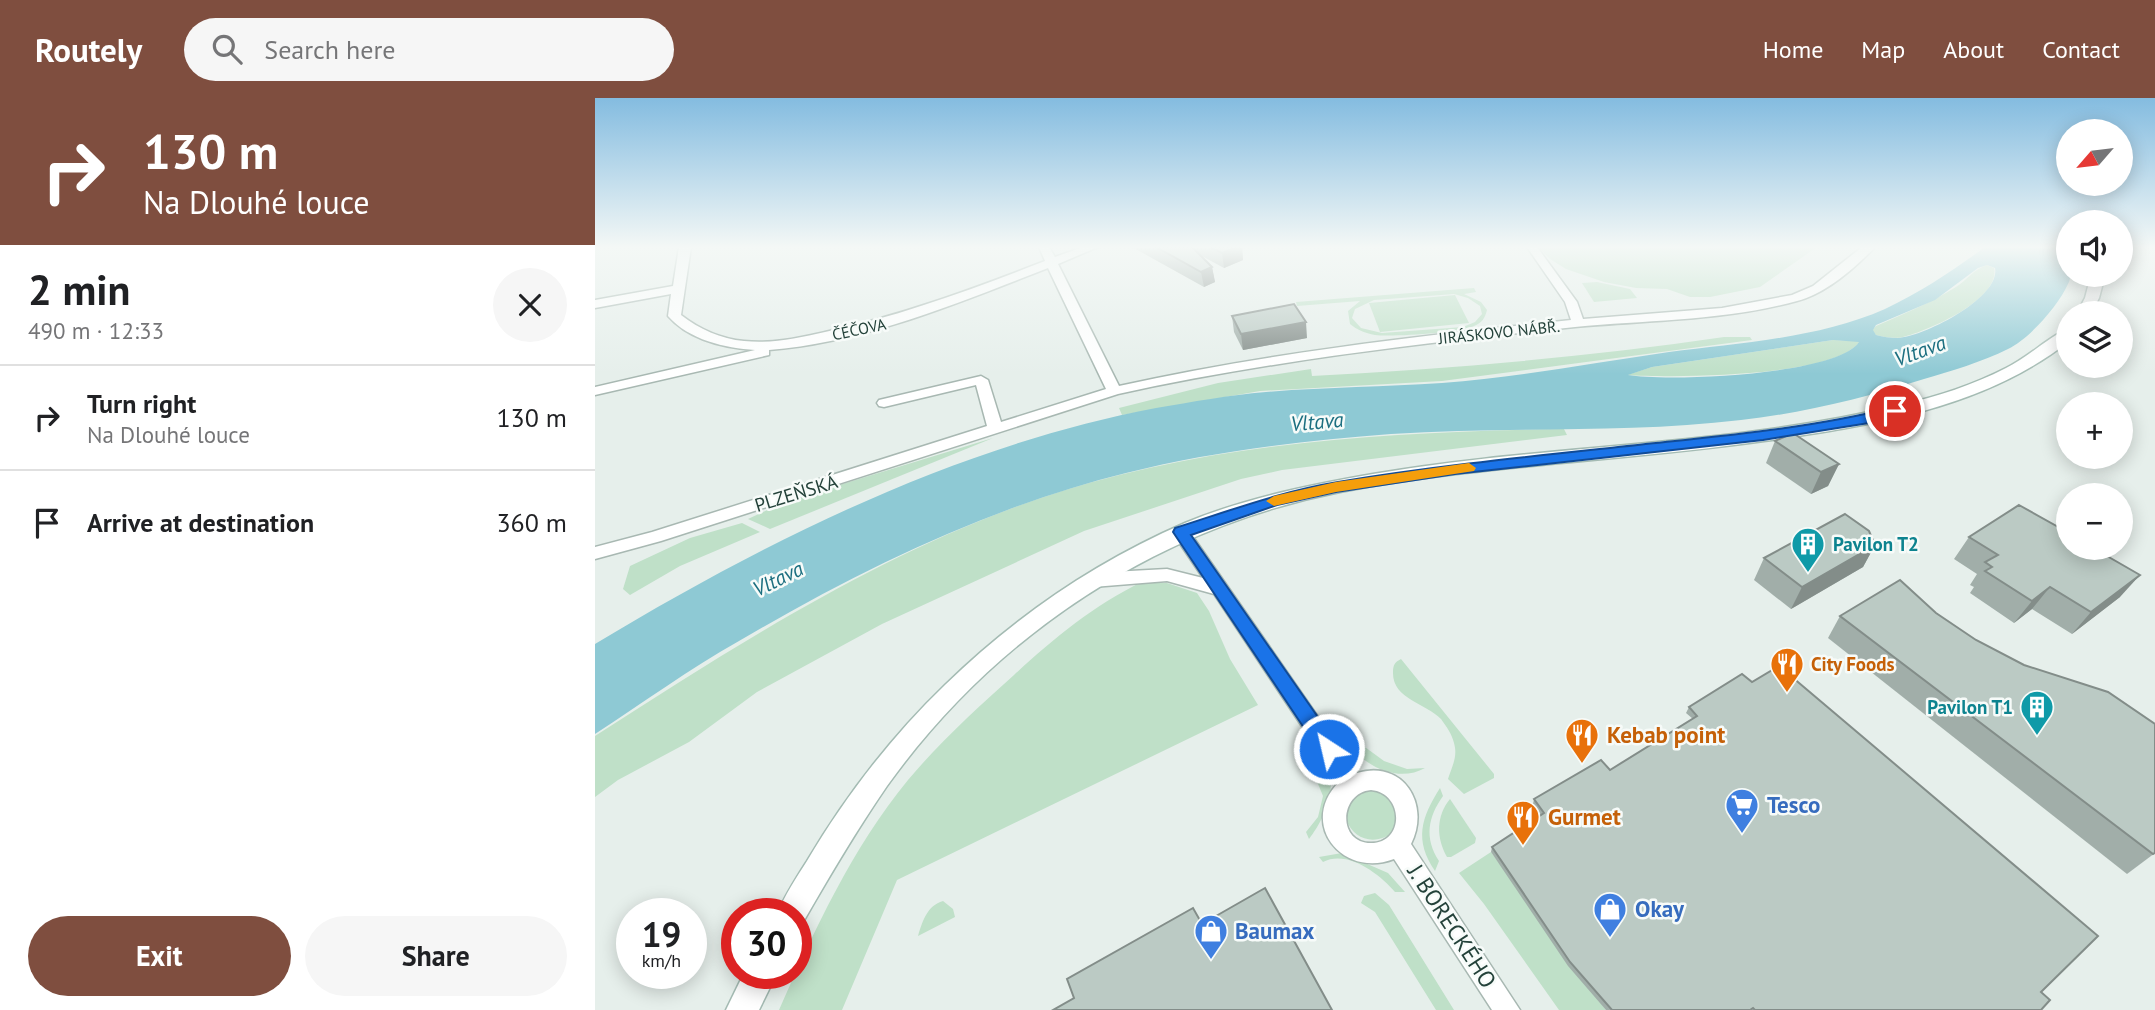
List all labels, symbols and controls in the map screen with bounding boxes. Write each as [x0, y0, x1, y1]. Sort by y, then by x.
search box [184, 18, 674, 81]
text: Routely [35, 28, 142, 71]
icon: search [208, 30, 246, 68]
text: Search here [264, 33, 395, 66]
text: Home [1763, 34, 1823, 65]
text: Map [1861, 34, 1905, 65]
text: About [1943, 34, 2004, 65]
text: Contact [2042, 34, 2120, 65]
text: 130 m [143, 119, 278, 183]
north arrow [2056, 119, 2133, 196]
map controls [2056, 119, 2133, 560]
icon: right [28, 126, 119, 217]
text: Na Dlouhé louce [143, 181, 370, 223]
button: sound [2056, 210, 2133, 287]
text: 2 min [28, 262, 130, 317]
button: close [493, 268, 567, 342]
button: layers [2056, 301, 2133, 378]
street label: ČÉČOVA [830, 313, 888, 344]
text: 490 m · 12:33 [28, 316, 164, 345]
street label: JIRÁSKOVO NÁBŘ. [1436, 316, 1561, 348]
water label: Vltava [1890, 329, 1950, 372]
pin [1865, 381, 1925, 441]
text: Turn right [87, 387, 196, 420]
icon: arrive [1876, 392, 1914, 430]
button: + [2056, 392, 2133, 469]
icon: right [28, 399, 66, 437]
text: 130 m [496, 401, 567, 434]
water label: Vltava [1289, 406, 1345, 437]
text: Na Dlouhé louce [87, 420, 250, 449]
street label: PLZEŇSKÁ [752, 469, 840, 517]
button: − [2056, 483, 2133, 560]
icon: arrive [28, 504, 66, 542]
text: Arrive at destination [87, 506, 314, 539]
text: 360 m [496, 506, 567, 539]
building icon: Pavilon T2 [1789, 525, 1827, 574]
place label: Pavilon T2 [1833, 532, 1919, 556]
water label: Vltava [748, 554, 808, 602]
restaurant icon: City Foods [1768, 645, 1806, 694]
place label: City Foods [1811, 652, 1894, 676]
building icon: Pavilon T1 [2018, 688, 2056, 737]
place label: Pavilon T1 [1927, 695, 2013, 719]
position arrow [1292, 712, 1366, 786]
restaurant icon: Kebab point [1563, 716, 1601, 765]
place label: Kebab point [1607, 720, 1725, 749]
supermarket icon: Tesco [1723, 786, 1761, 835]
place label: Tesco [1767, 790, 1820, 819]
restaurant icon: Gurmet [1504, 798, 1542, 847]
place label: Gurmet [1548, 802, 1621, 831]
street label: J. BORECKÉHO [1401, 858, 1503, 993]
shop icon: Okay [1591, 890, 1629, 939]
place label: Okay [1635, 894, 1685, 923]
speed limit sign: 30 [721, 898, 812, 989]
text: 19 [642, 911, 681, 957]
shop icon: Baumax [1192, 912, 1230, 961]
button: Exit [28, 916, 291, 996]
button: Share [305, 916, 567, 996]
place label: Baumax [1235, 916, 1314, 945]
text: km/h [642, 949, 681, 972]

